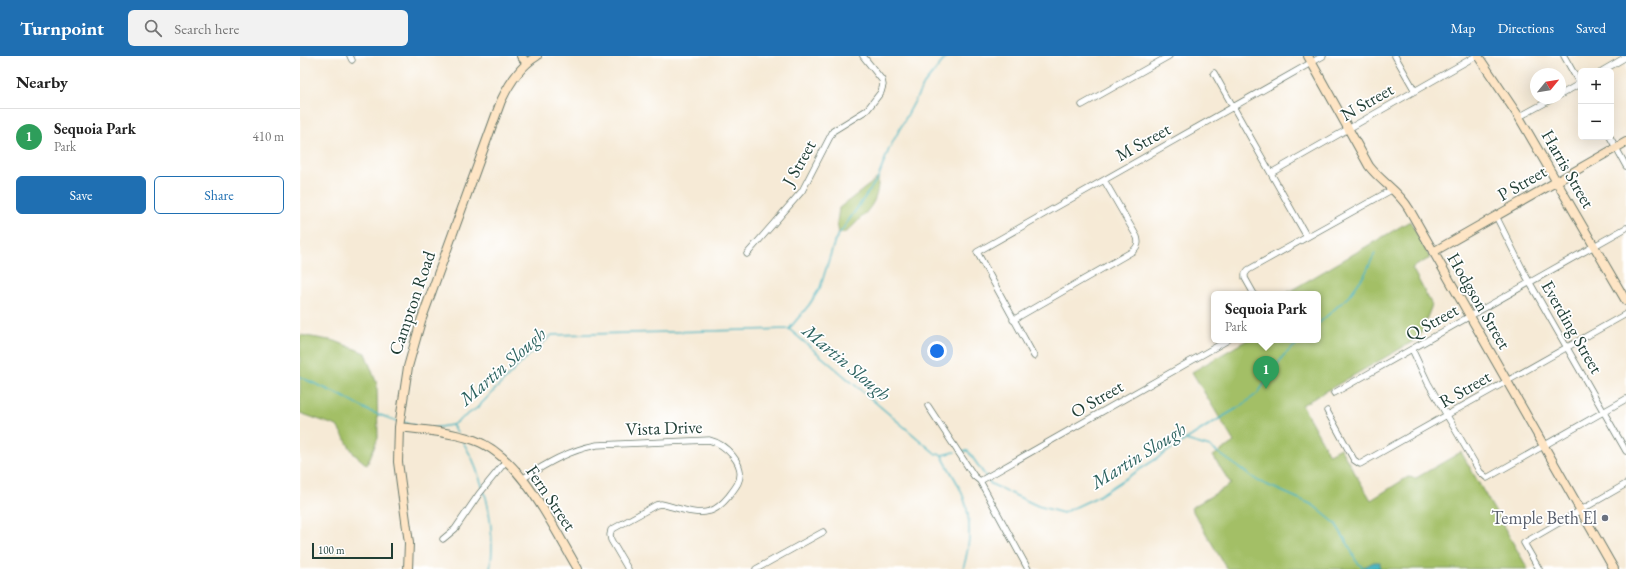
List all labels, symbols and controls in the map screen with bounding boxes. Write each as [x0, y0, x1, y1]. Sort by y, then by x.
search box [128, 10, 408, 46]
text: Turnpoint [20, 16, 104, 41]
icon: search [142, 17, 164, 39]
text: Search here [174, 19, 239, 38]
text: Map [1450, 19, 1476, 37]
text: Directions [1498, 19, 1554, 37]
text: Saved [1576, 19, 1606, 37]
north arrow [1530, 68, 1566, 104]
map controls [1578, 68, 1614, 140]
button: + [1578, 68, 1614, 104]
text: Nearby [16, 71, 68, 93]
street label: N Street [1336, 77, 1398, 126]
button: − [1578, 104, 1614, 140]
street label: M Street [1111, 117, 1175, 166]
text: Sequoia Park [54, 119, 136, 138]
street label: Harris Street [1537, 125, 1600, 213]
text: 1 [26, 128, 32, 145]
text: 410 m [253, 128, 284, 145]
street label: J Street [776, 135, 821, 192]
text: Park [54, 138, 76, 155]
street label: P Street [1493, 159, 1551, 206]
button: Save [16, 176, 146, 214]
button: Share [154, 176, 284, 214]
street label: Campton Road [383, 247, 440, 358]
street label: Hodgson Street [1443, 248, 1517, 353]
street label: Everding Street [1536, 276, 1609, 378]
popup [1211, 291, 1321, 343]
street label: Q Street [1401, 298, 1463, 345]
text: Sequoia Park [1225, 299, 1307, 318]
water label: Martin Slough [797, 318, 896, 407]
text: Park [1225, 318, 1247, 335]
water label: Martin Slough [453, 322, 551, 412]
your location [927, 341, 947, 361]
pin: 1 [1253, 356, 1279, 389]
street label: R Street [1435, 364, 1495, 413]
street label: O Street [1066, 374, 1127, 423]
street label: Vista Drive [625, 415, 703, 440]
water label: Martin Slough [1085, 416, 1190, 495]
street label: Fern Street [521, 460, 582, 535]
place label: Temple Beth El [1491, 506, 1597, 529]
marker: Temple Beth El [1600, 513, 1610, 523]
scale bar [312, 541, 393, 560]
text: 100 m [318, 543, 345, 557]

